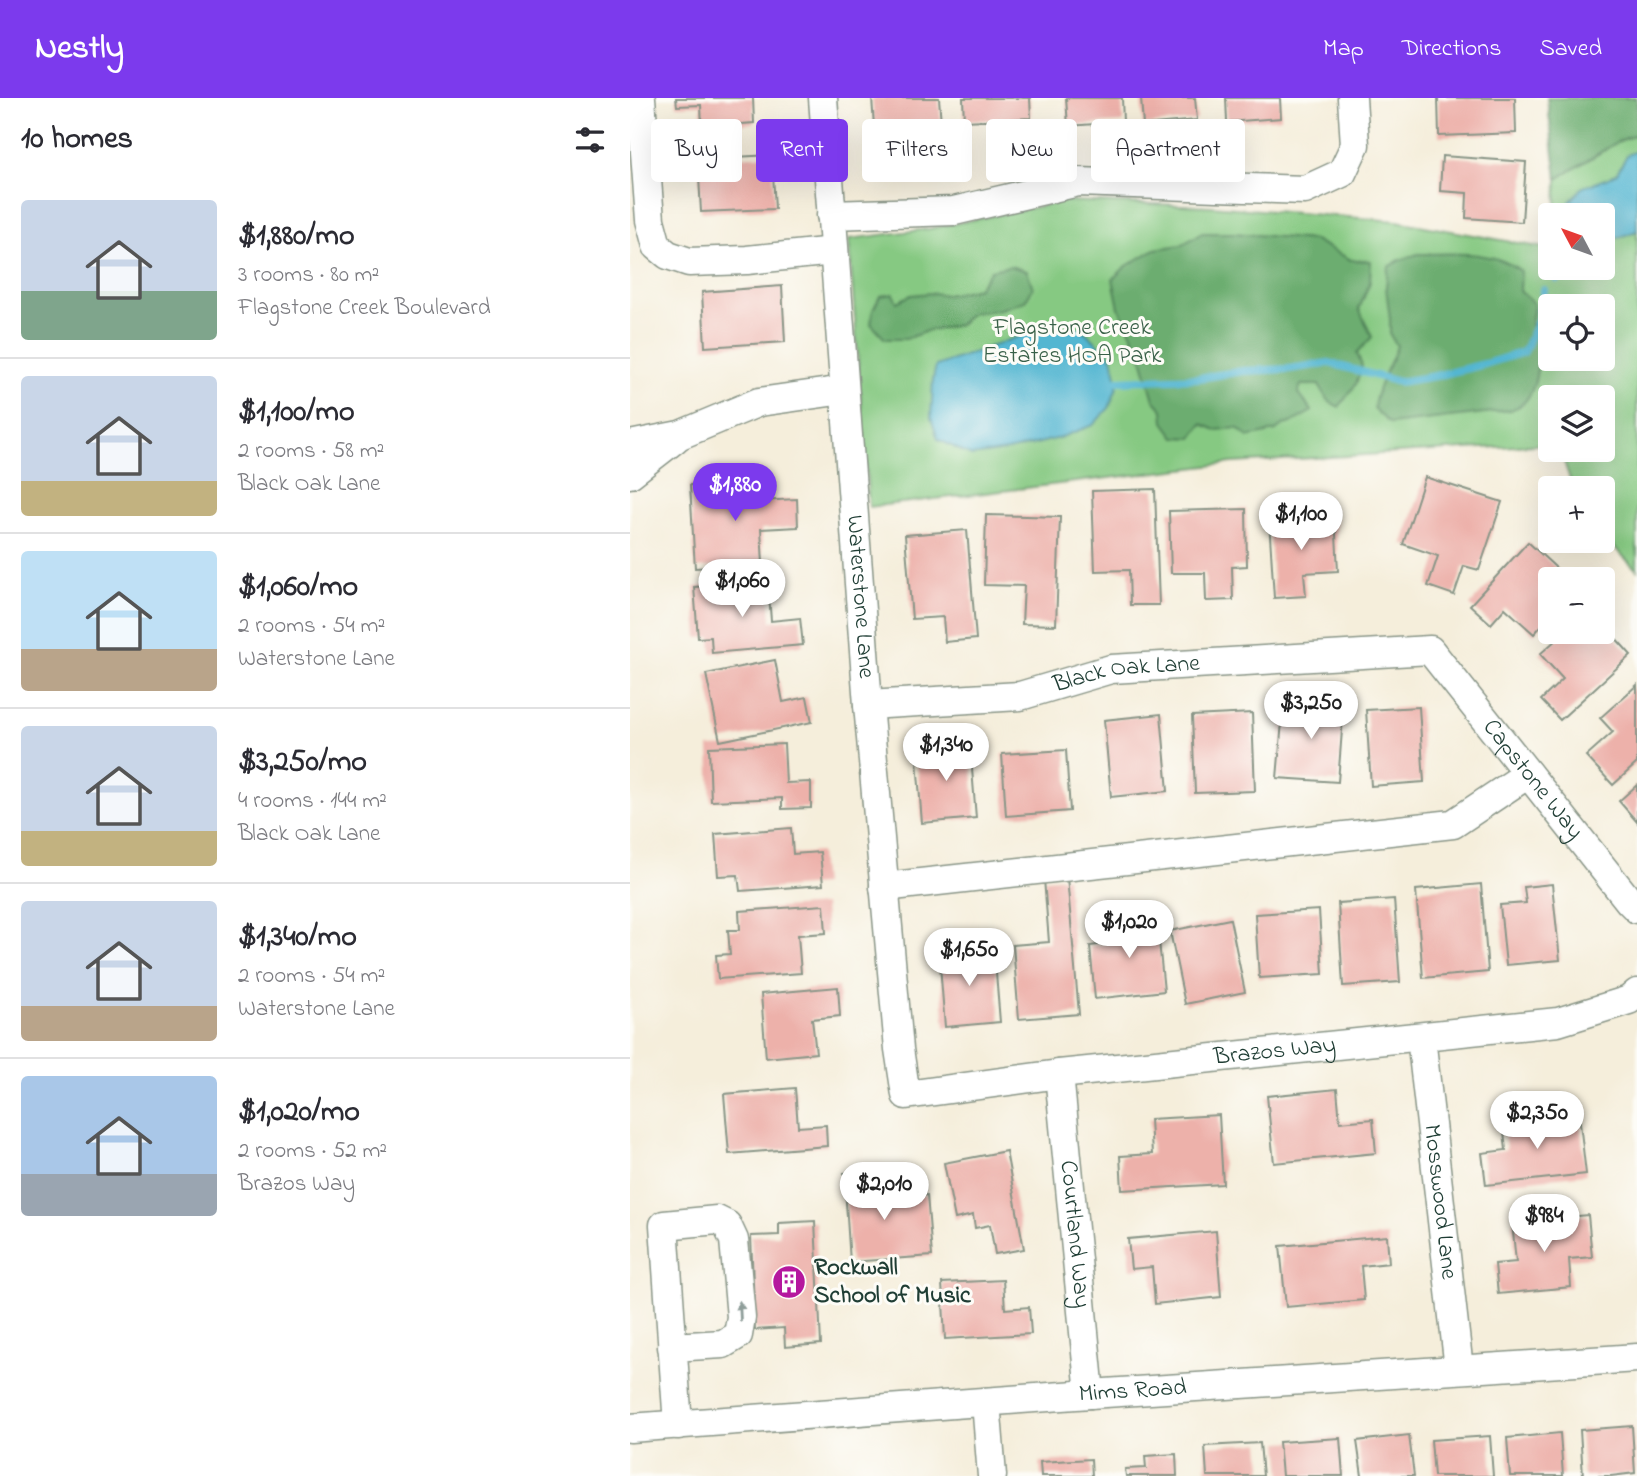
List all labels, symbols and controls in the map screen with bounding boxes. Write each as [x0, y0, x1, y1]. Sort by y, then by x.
text: Nestly [35, 25, 124, 73]
text: Map [1323, 32, 1364, 67]
text: Directions [1402, 32, 1501, 67]
text: Saved [1539, 32, 1602, 67]
text: 10 homes [21, 118, 133, 162]
chip: Buy [651, 119, 742, 182]
chip: Rent [756, 119, 848, 182]
chip: Filters [862, 119, 972, 182]
chip: New [986, 119, 1077, 182]
chip: Apartment [1091, 119, 1245, 182]
icon: filters [571, 121, 609, 159]
north arrow [1538, 203, 1615, 280]
map controls [1538, 203, 1615, 644]
text: $1,880/mo [238, 215, 355, 259]
icon: home [77, 228, 161, 312]
text: 3 rooms · 80 m² [238, 259, 379, 292]
text: Flagstone Creek Boulevard [238, 292, 491, 325]
button: locate [1538, 294, 1615, 371]
park label: Flagstone Creek Estates HOA Park [983, 311, 1162, 374]
button: layers [1538, 385, 1615, 462]
text: $1,100/mo [238, 391, 355, 435]
icon: home [77, 404, 161, 488]
text: 2 rooms · 58 m² [238, 435, 384, 468]
pin: $1,880 [678, 464, 792, 523]
text: Black Oak Lane [238, 468, 380, 501]
text: $1,880 [709, 469, 761, 502]
button: + [1538, 476, 1615, 553]
pin: $1,100 [1244, 492, 1358, 552]
text: $1,100 [1275, 498, 1327, 531]
street label: Waterstone Lane [836, 514, 883, 680]
pin: $1,060 [685, 560, 799, 619]
text: $1,060 [714, 565, 770, 598]
text: $1,060/mo [238, 566, 358, 610]
button: − [1538, 567, 1615, 644]
icon: home [77, 579, 161, 663]
text: 2 rooms · 54 m² [238, 610, 385, 643]
text: Waterstone Lane [238, 643, 395, 676]
street label: Black Oak Lane [1048, 646, 1201, 703]
pin: $3,250 [1254, 682, 1368, 741]
text: $3,250 [1280, 687, 1342, 720]
street label: Capstone Way [1474, 712, 1592, 848]
pin: $1,340 [889, 724, 1003, 783]
text: $1,340 [919, 729, 973, 762]
text: $3,250/mo [238, 741, 367, 785]
icon: home [77, 754, 161, 838]
text: 4 rooms · 144 m² [238, 785, 387, 818]
text: Black Oak Lane [238, 818, 380, 851]
pin: $1,020 [1072, 900, 1186, 960]
text: $1,020 [1101, 906, 1157, 939]
text: $1,340/mo [238, 916, 357, 960]
pin: $1,650 [912, 928, 1026, 988]
icon: home [77, 929, 161, 1013]
text: $1,650 [940, 934, 998, 967]
text: 2 rooms · 54 m² [238, 960, 385, 993]
text: Waterstone Lane [238, 993, 395, 1026]
street label: Brazos Way [1211, 1028, 1338, 1075]
text: $1,020/mo [238, 1091, 360, 1135]
pin: $2,350 [1480, 1091, 1594, 1151]
text: $2,350 [1506, 1097, 1568, 1130]
icon: home [77, 1104, 161, 1188]
street label: Mosswood Lane [1414, 1122, 1466, 1282]
text: 2 rooms · 52 m² [238, 1135, 387, 1168]
street label: Courtland Way [1050, 1159, 1099, 1310]
pin: $2,010 [827, 1162, 941, 1222]
text: Brazos Way [238, 1168, 355, 1201]
text: $2,010 [856, 1168, 912, 1201]
pin: $984 [1503, 1194, 1585, 1254]
text: $984 [1525, 1200, 1563, 1233]
place label: Rockwall School of Music [814, 1251, 972, 1314]
building icon: Rockwall School of Music [770, 1263, 808, 1301]
one-way arrow [734, 1300, 745, 1322]
street label: Mims Road [1077, 1370, 1188, 1412]

